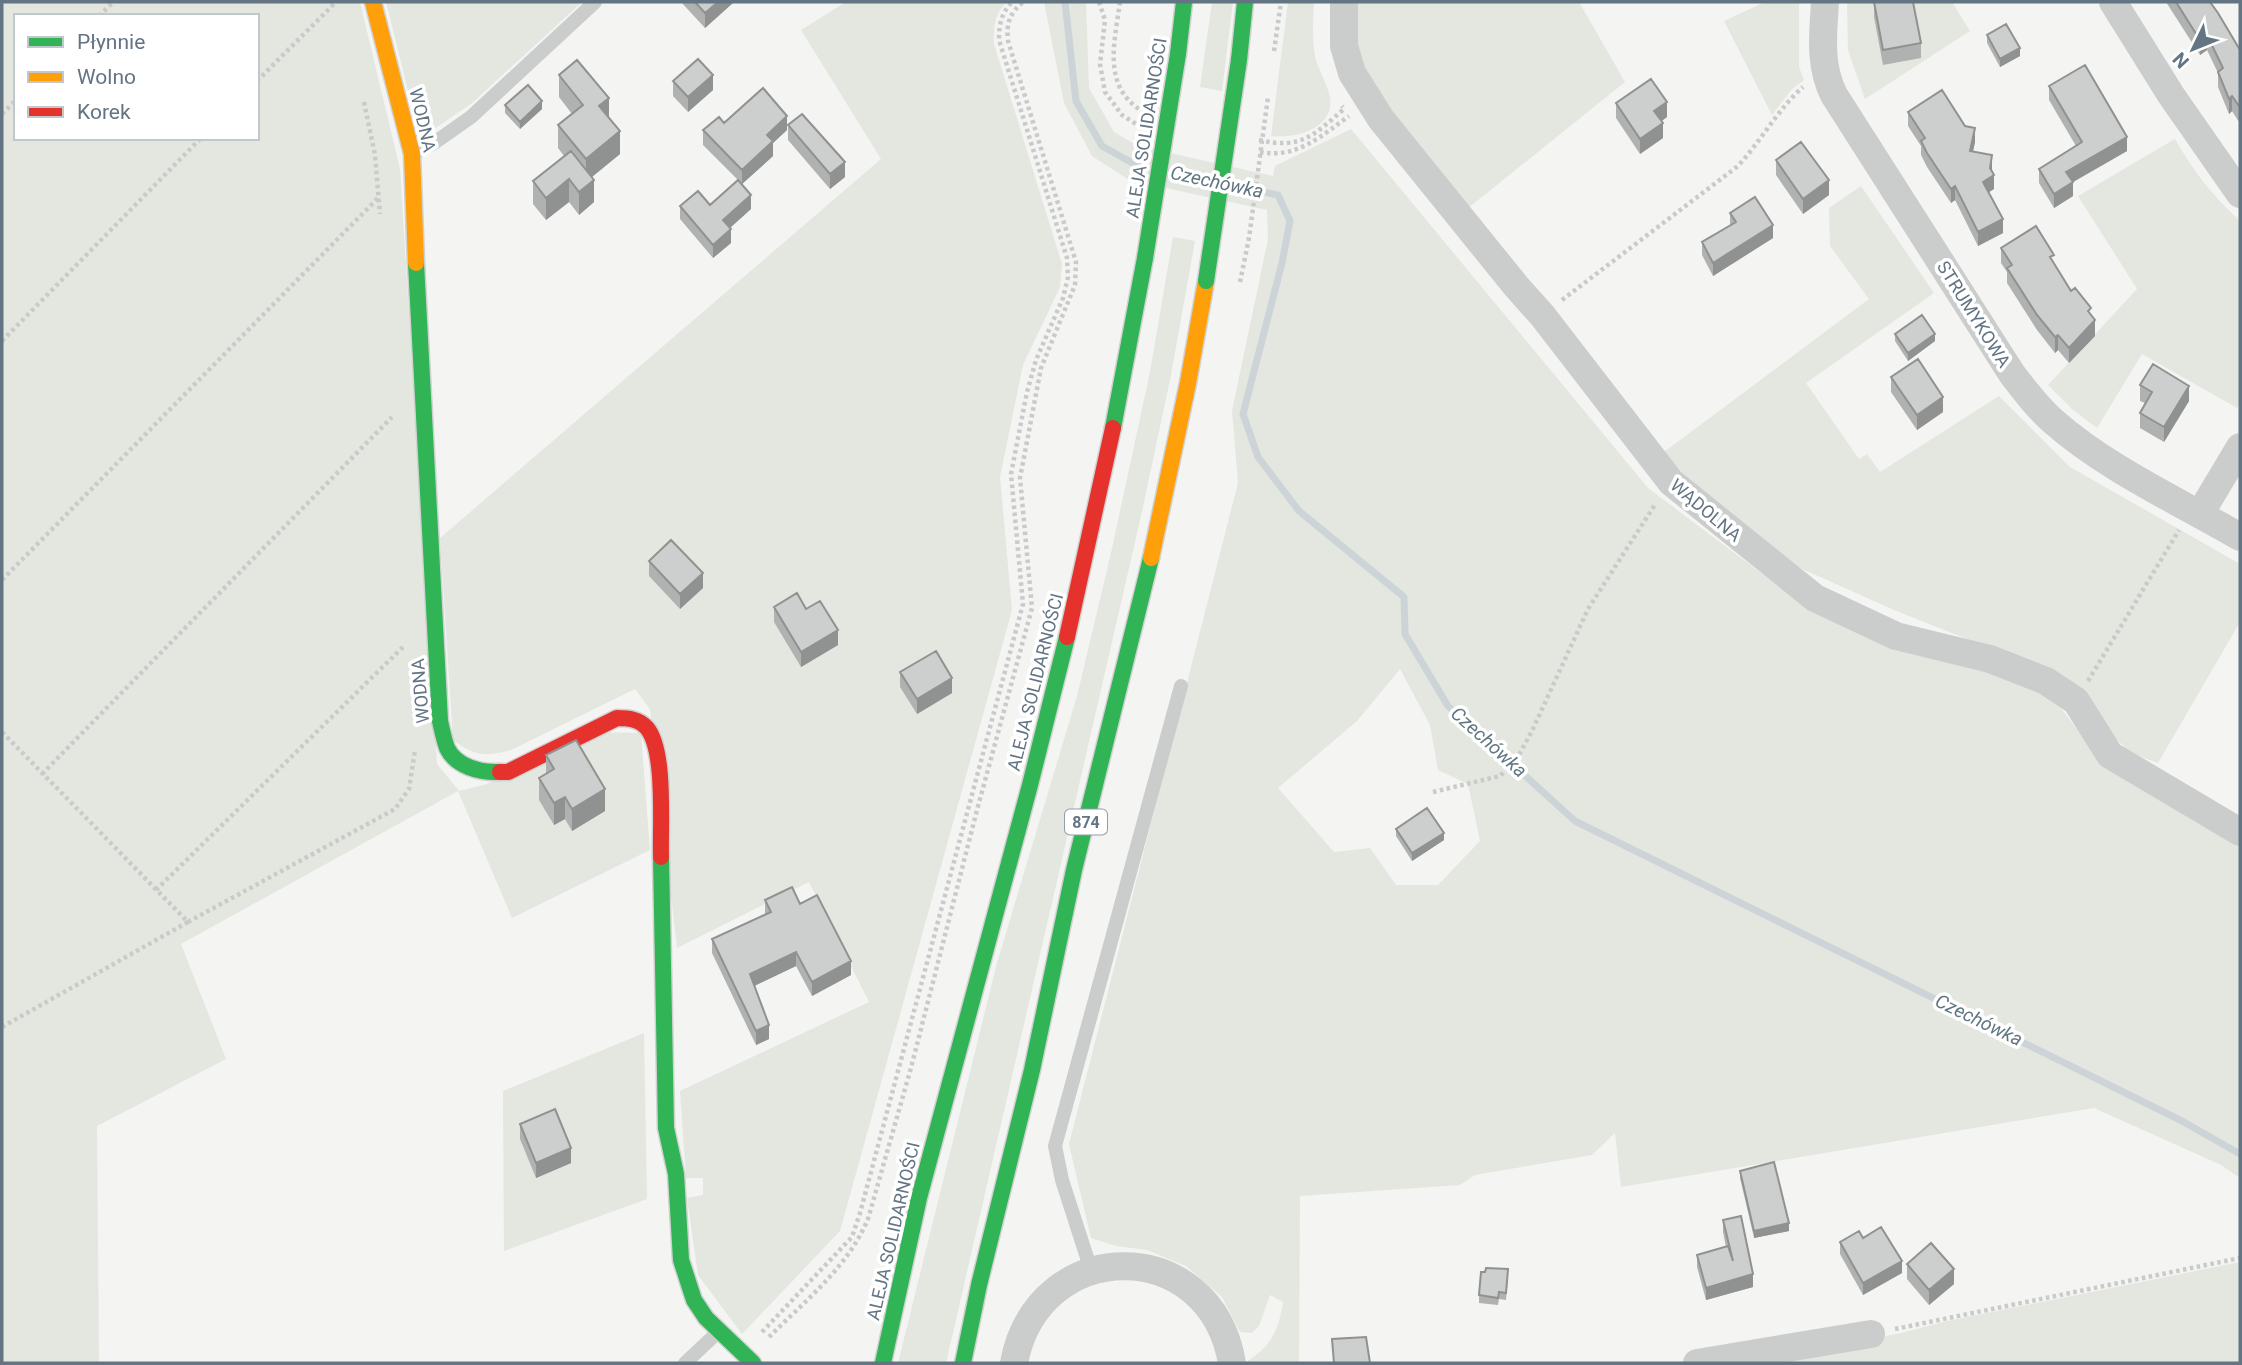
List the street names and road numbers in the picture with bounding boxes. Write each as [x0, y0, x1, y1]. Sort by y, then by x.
street label: ALEJA SOLIDARNOŚCI [1121, 36, 1171, 220]
street label: WODNA [405, 86, 441, 154]
street label: STRUMYKOWA [1933, 257, 2015, 371]
street label: WĄDOLNA [1666, 474, 1746, 546]
street label: ALEJA SOLIDARNOŚCI [1003, 591, 1067, 773]
street label: WODNA [407, 658, 433, 724]
road number: 874 [1065, 810, 1107, 834]
street label: ALEJA SOLIDARNOŚCI [862, 1140, 924, 1322]

